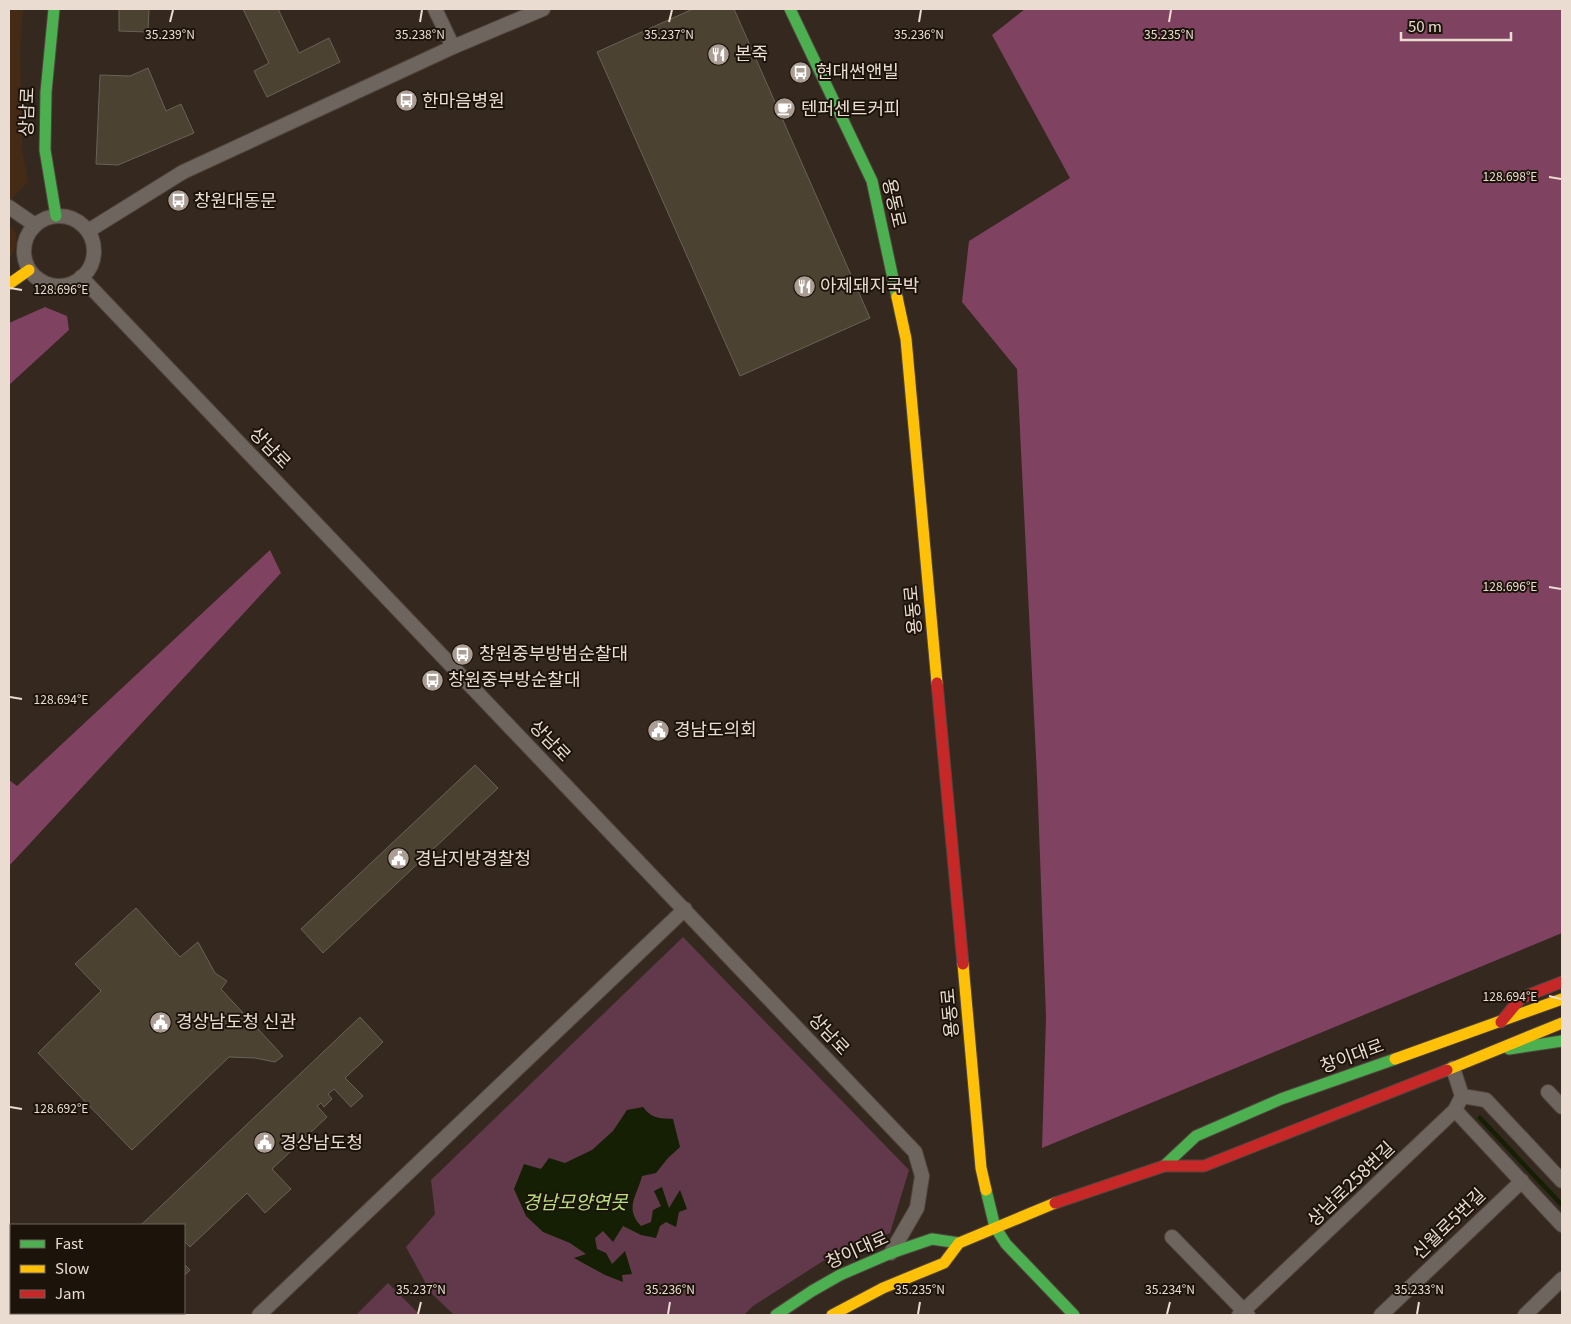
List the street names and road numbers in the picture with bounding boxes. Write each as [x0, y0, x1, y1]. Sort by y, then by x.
street label: 상남로 [11, 87, 39, 137]
street label: 용동로 [878, 175, 914, 230]
street label: 상남로 [245, 420, 298, 474]
street label: 용동로 [896, 584, 926, 636]
street label: 상남로 [525, 713, 578, 767]
street label: 용동로 [933, 987, 963, 1039]
street label: 상남로 [804, 1006, 857, 1060]
street label: 창이대로 [1316, 1031, 1387, 1078]
street label: 상남로258번길 [1300, 1134, 1399, 1231]
street label: 신월로5번길 [1405, 1181, 1490, 1264]
street label: 창이대로 [821, 1223, 892, 1274]

